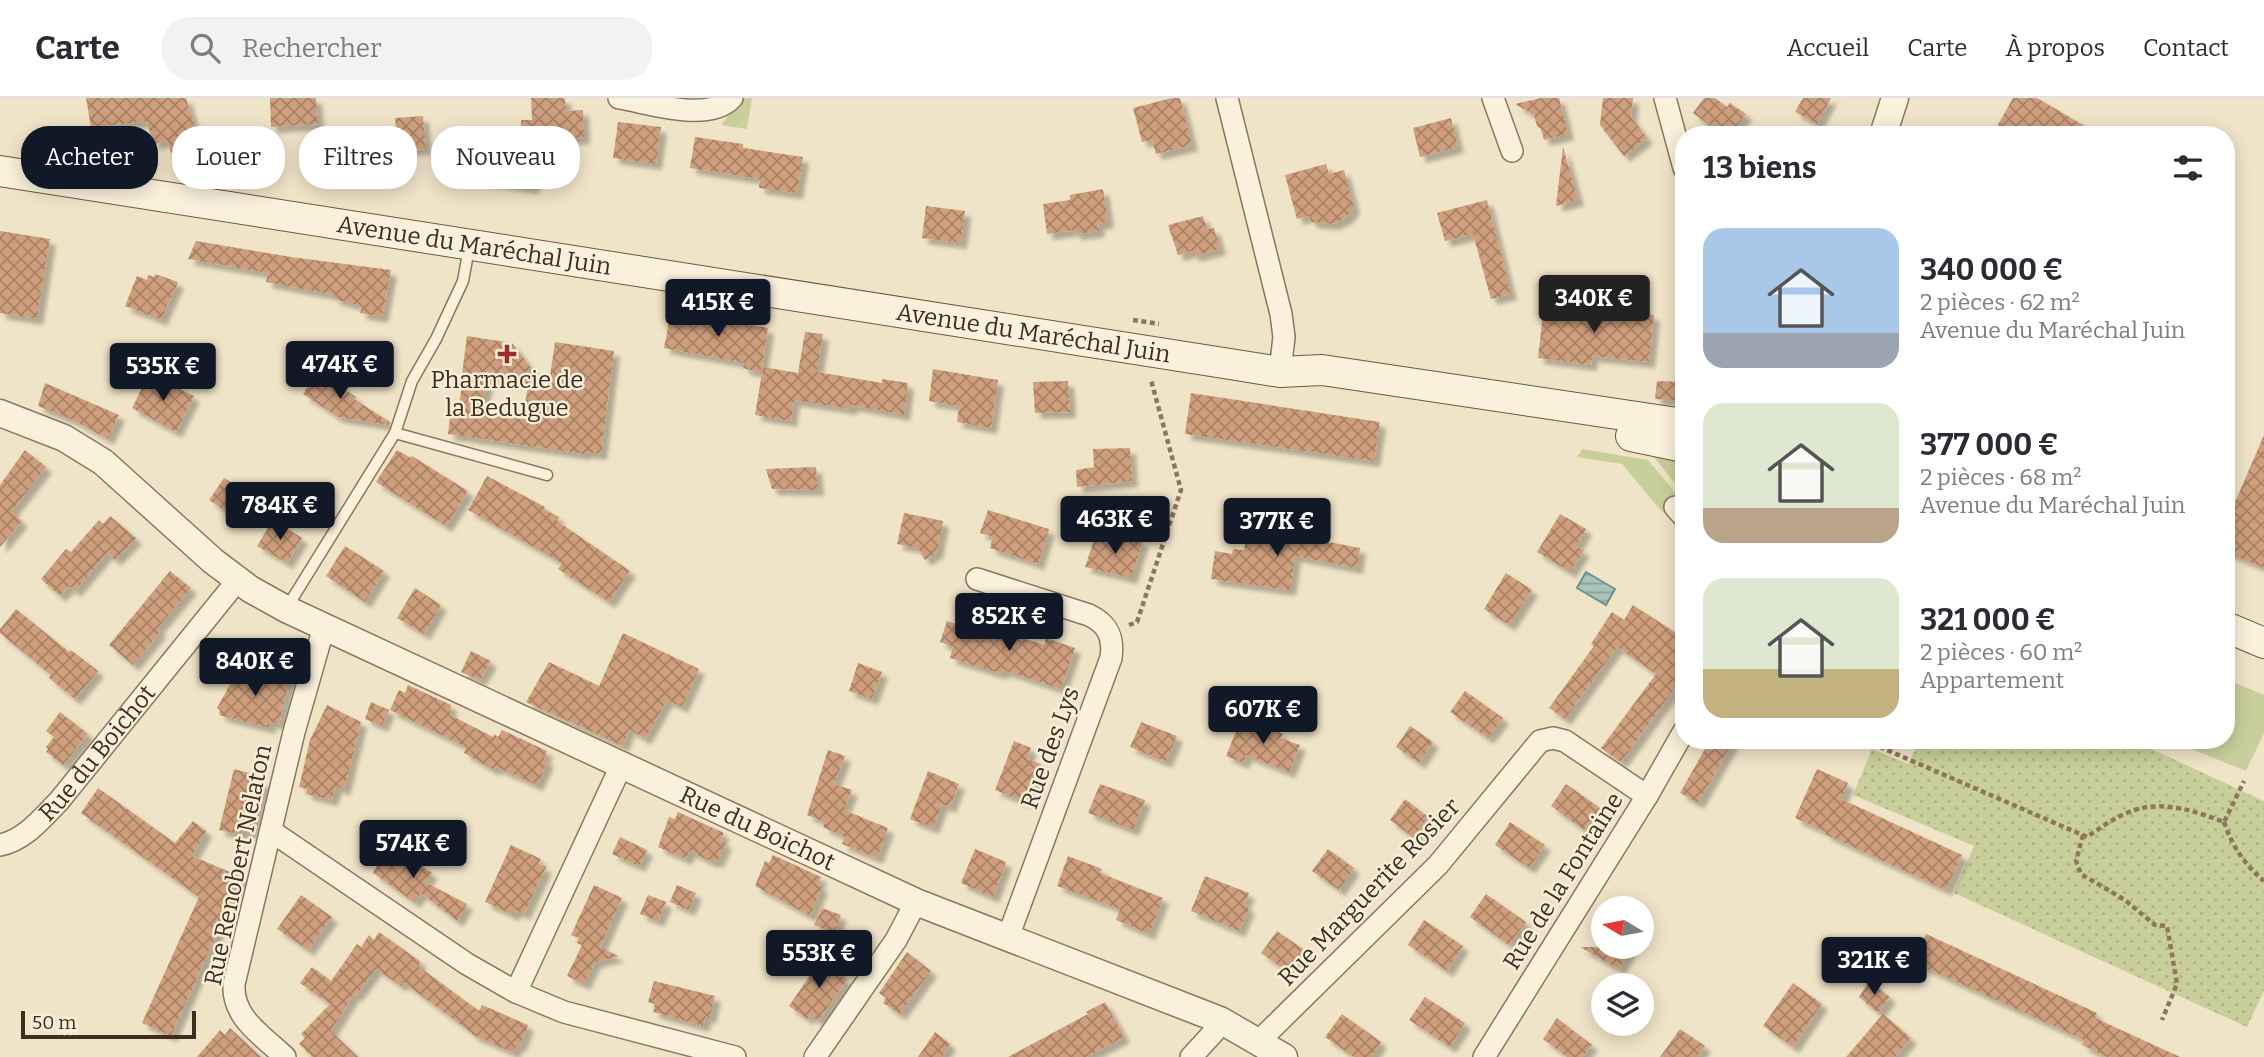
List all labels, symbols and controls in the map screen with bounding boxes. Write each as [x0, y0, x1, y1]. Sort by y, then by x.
search box [162, 17, 652, 80]
text: Carte [35, 28, 120, 68]
icon: search [186, 29, 224, 67]
text: Rechercher [242, 33, 382, 64]
text: Accueil [1787, 34, 1869, 62]
text: Carte [1907, 34, 1967, 62]
text: À propos [2005, 34, 2105, 62]
text: Contact [2143, 34, 2229, 62]
chip: Acheter [21, 126, 158, 189]
chip: Louer [172, 126, 285, 189]
chip: Filtres [299, 126, 417, 189]
chip: Nouveau [431, 126, 580, 189]
icon: filters [2169, 149, 2207, 187]
text: 13 biens [1703, 150, 1816, 186]
street label: Avenue du Maréchal Juin [335, 210, 613, 281]
text: 340 000 € [1920, 252, 2063, 288]
icon: home [1759, 256, 1843, 340]
pin: 340K € [1537, 275, 1651, 335]
pin: 415K € [661, 280, 775, 339]
text: 340K € [1555, 284, 1633, 312]
text: 415K € [681, 288, 755, 316]
text: 2 pièces · 62 m² [1920, 288, 2080, 316]
street label: Avenue du Maréchal Juin [894, 298, 1172, 368]
text: Avenue du Maréchal Juin [1920, 316, 2185, 344]
pin: 474K € [283, 342, 397, 401]
pin: 535K € [106, 344, 220, 403]
marker: Pharmacie de la Bedugue [499, 346, 515, 362]
text: 474K € [302, 350, 378, 378]
text: 535K € [126, 352, 200, 380]
place label: Pharmacie de la Bedugue [431, 366, 583, 422]
text: 377 000 € [1920, 427, 2059, 463]
icon: home [1759, 431, 1843, 515]
text: 2 pièces · 68 m² [1920, 463, 2081, 491]
pin: 784K € [223, 482, 337, 542]
text: 784K € [242, 491, 318, 519]
text: Avenue du Maréchal Juin [1920, 491, 2185, 519]
pin: 463K € [1058, 496, 1172, 556]
pin: 377K € [1220, 498, 1334, 558]
text: 463K € [1077, 505, 1153, 533]
text: 377K € [1240, 507, 1314, 535]
pin: 852K € [952, 594, 1066, 653]
text: 852K € [971, 602, 1047, 630]
text: 321 000 € [1920, 602, 2056, 638]
icon: home [1759, 606, 1843, 690]
pin: 840K € [198, 638, 312, 698]
text: 2 pièces · 60 m² [1920, 638, 2082, 666]
text: 840K € [215, 647, 295, 675]
text: Appartement [1920, 666, 2064, 694]
street label: Rue du Boichot [33, 679, 161, 827]
street label: Rue des Lys [1015, 683, 1085, 813]
pin: 607K € [1206, 686, 1320, 746]
text: 607K € [1224, 695, 1302, 723]
street label: Rue Renobert Nelaton [199, 742, 277, 988]
street label: Rue du Boichot [676, 780, 840, 876]
street label: Rue de la Fontaine [1497, 787, 1629, 975]
street label: Rue Marguerite Rosier [1272, 792, 1466, 991]
pin: 574K € [356, 820, 470, 880]
text: 574K € [376, 829, 450, 857]
north arrow [1591, 896, 1654, 959]
map controls [1591, 896, 1654, 1036]
pin: 553K € [762, 930, 876, 990]
pin: 321K € [1817, 937, 1931, 997]
text: 553K € [782, 939, 856, 967]
text: 321K € [1838, 946, 1910, 974]
button: layers [1591, 973, 1654, 1036]
scale bar [21, 1008, 196, 1040]
text: 50 m [32, 1011, 76, 1034]

